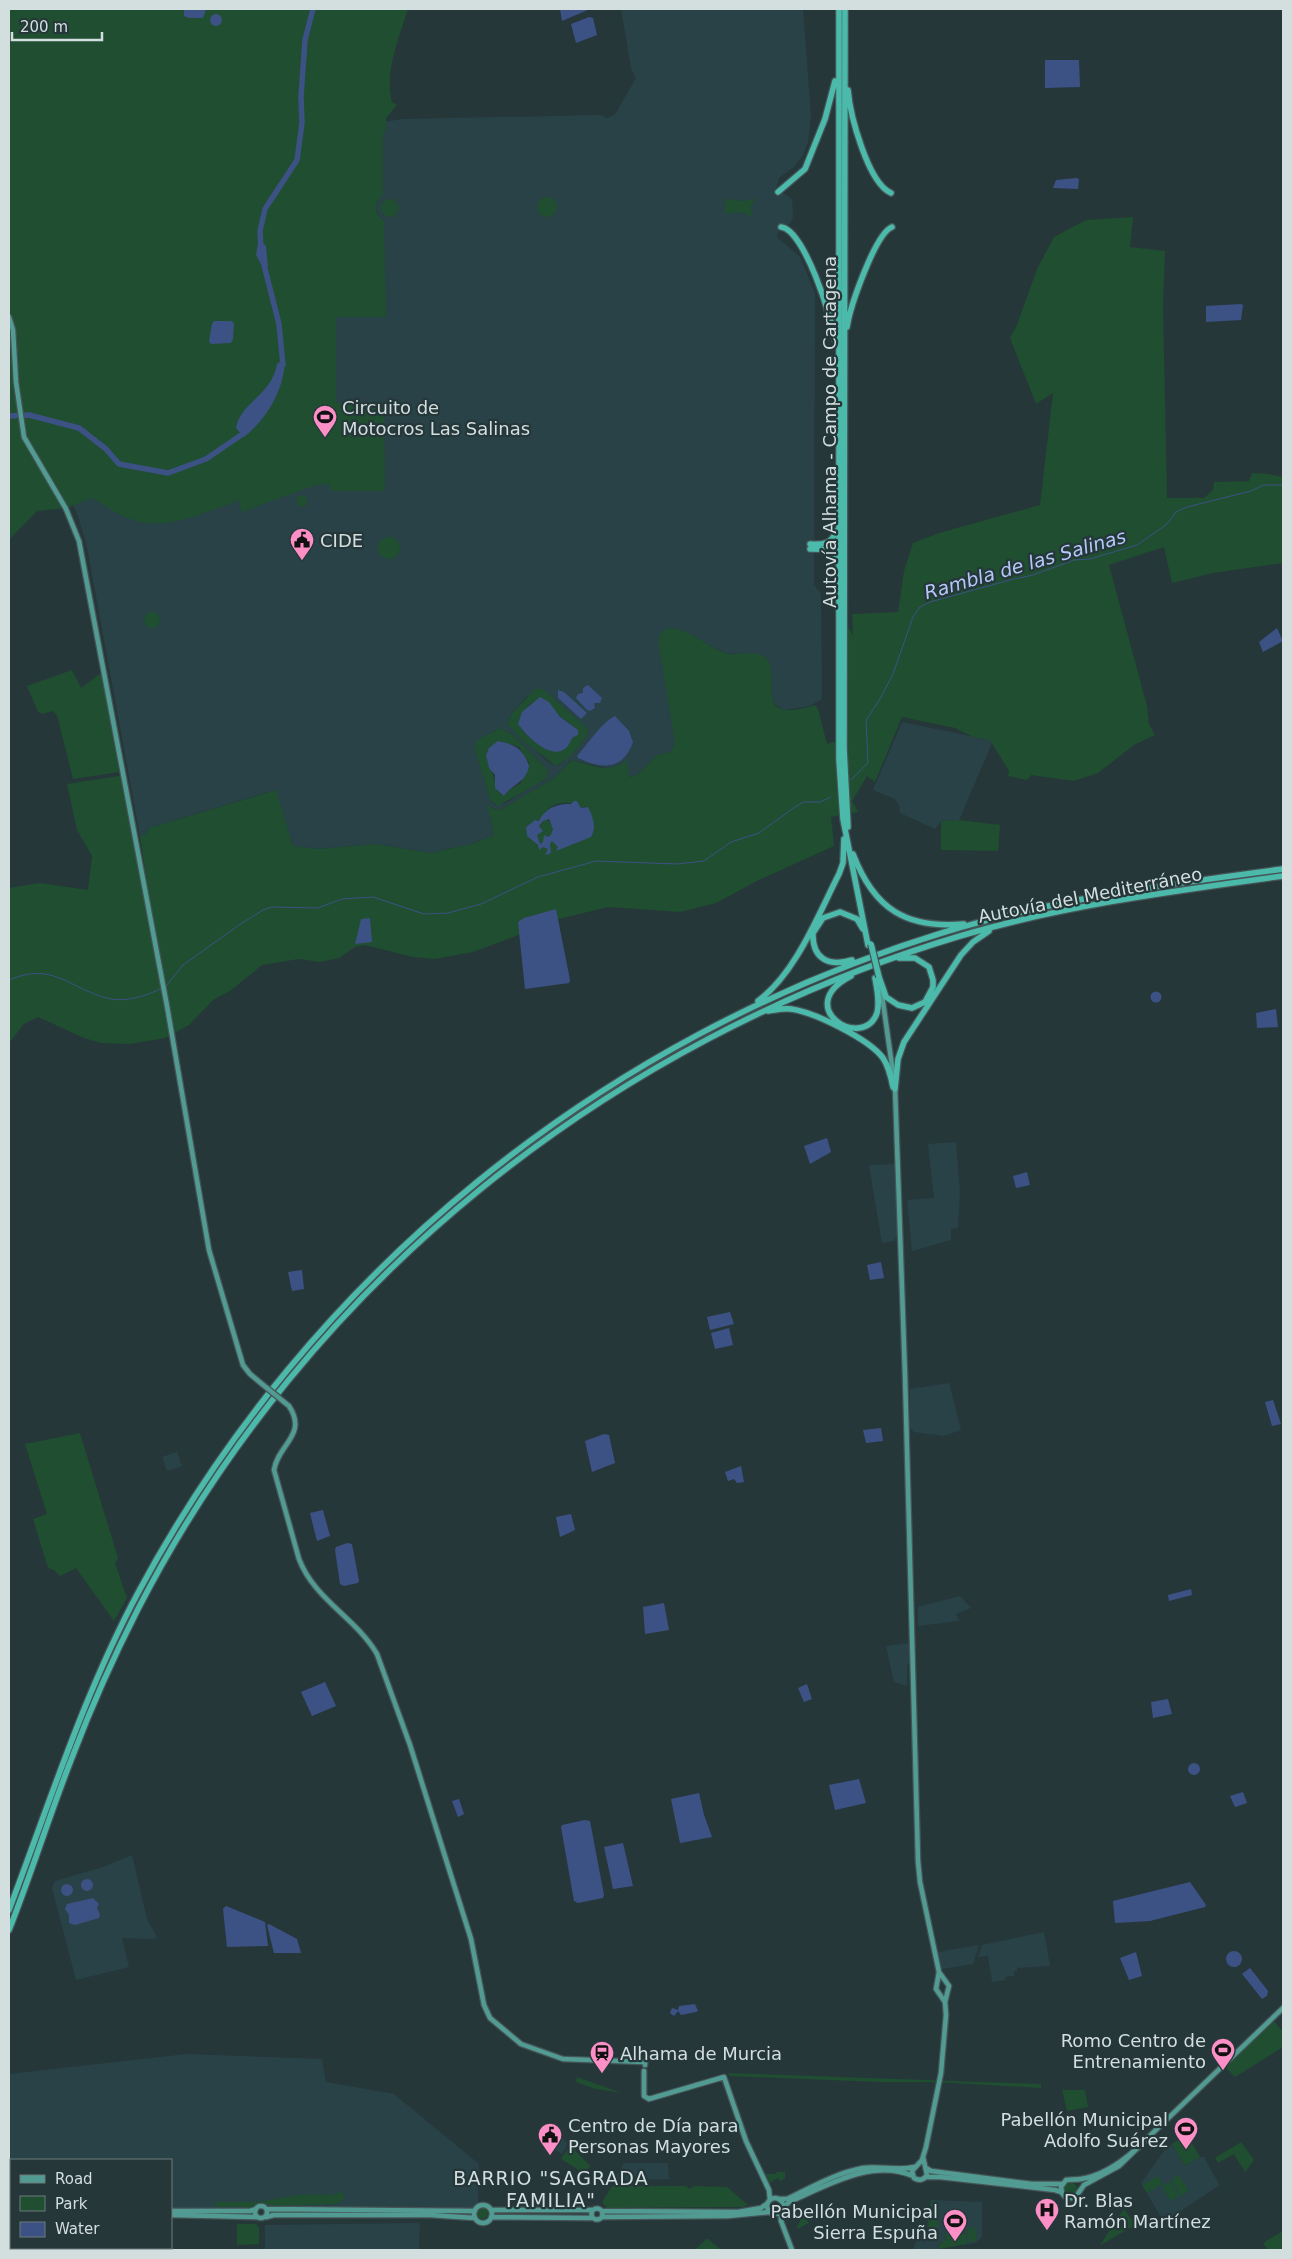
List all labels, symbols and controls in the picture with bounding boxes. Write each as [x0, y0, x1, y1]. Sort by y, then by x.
scale bar [12, 10, 102, 42]
text: 200 m [20, 18, 68, 36]
street label: Autovía Alhama - Campo de Cartagena [819, 256, 840, 608]
place label: Circuito de Motocros Las Salinas [342, 397, 530, 439]
sports icon: Circuito de Motocros Las Salinas [312, 404, 338, 438]
water label: Rambla de las Salinas [922, 525, 1129, 603]
public building icon: CIDE [289, 527, 315, 561]
place label: CIDE [320, 530, 363, 551]
street label: Autovía del Mediterráneo [976, 863, 1204, 927]
place label: Romo Centro de Entrenamiento [1061, 2030, 1206, 2072]
sports icon: Romo Centro de Entrenamiento [1210, 2037, 1236, 2071]
station icon: Alhama de Murcia [589, 2040, 615, 2074]
place label: Alhama de Murcia [620, 2043, 782, 2064]
place label: Pabellón Municipal Adolfo Suárez [1001, 2109, 1168, 2151]
place label: Centro de Día para Personas Mayores [568, 2115, 739, 2157]
sports icon: Pabellón Municipal Adolfo Suárez [1173, 2116, 1199, 2150]
public building icon: Centro de Día para Personas Mayores [537, 2122, 563, 2156]
legend [10, 2159, 172, 2249]
district label: BARRIO "SAGRADA FAMILIA" [453, 2167, 649, 2211]
text: Road [55, 2170, 93, 2188]
place label: Dr. Blas Ramón Martínez [1064, 2190, 1211, 2232]
text: Park [55, 2195, 88, 2213]
hospital icon: Dr. Blas Ramón Martínez [1034, 2197, 1060, 2231]
place label: Pabellón Municipal Sierra Espuña [771, 2201, 938, 2243]
sports icon: Pabellón Municipal Sierra Espuña [942, 2208, 968, 2242]
text: Water [55, 2220, 100, 2238]

